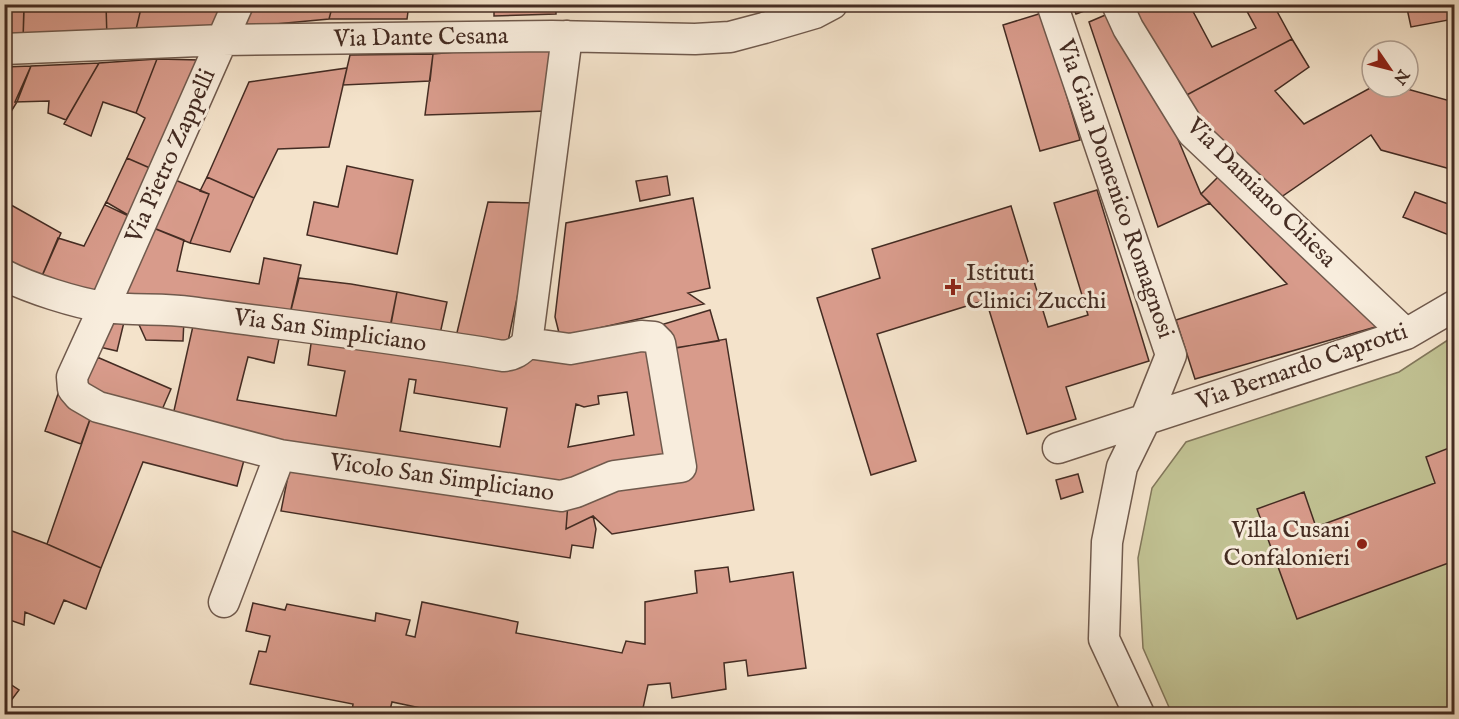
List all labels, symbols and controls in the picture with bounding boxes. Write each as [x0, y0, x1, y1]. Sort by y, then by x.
street label: Via Dante Cesana [332, 21, 509, 55]
street label: Via Gian Domenico Romagnosi [1049, 34, 1181, 343]
north arrow [1360, 39, 1420, 99]
street label: Via Pietro Zappelli [118, 64, 223, 249]
text: N [1388, 64, 1413, 88]
street label: Via Damiano Chiesa [1179, 111, 1343, 275]
place label: Istituti Clinici Zucchi [966, 258, 1106, 317]
marker: Istituti Clinici Zucchi [944, 278, 962, 296]
street label: Via San Simpliciano [231, 302, 428, 360]
street label: Via Bernardo Caprotti [1191, 316, 1412, 418]
street label: Vicolo San Simpliciano [327, 447, 556, 509]
place label: Villa Cusani Confalonieri [1223, 515, 1350, 574]
marker: Villa Cusani Confalonieri [1355, 537, 1369, 551]

